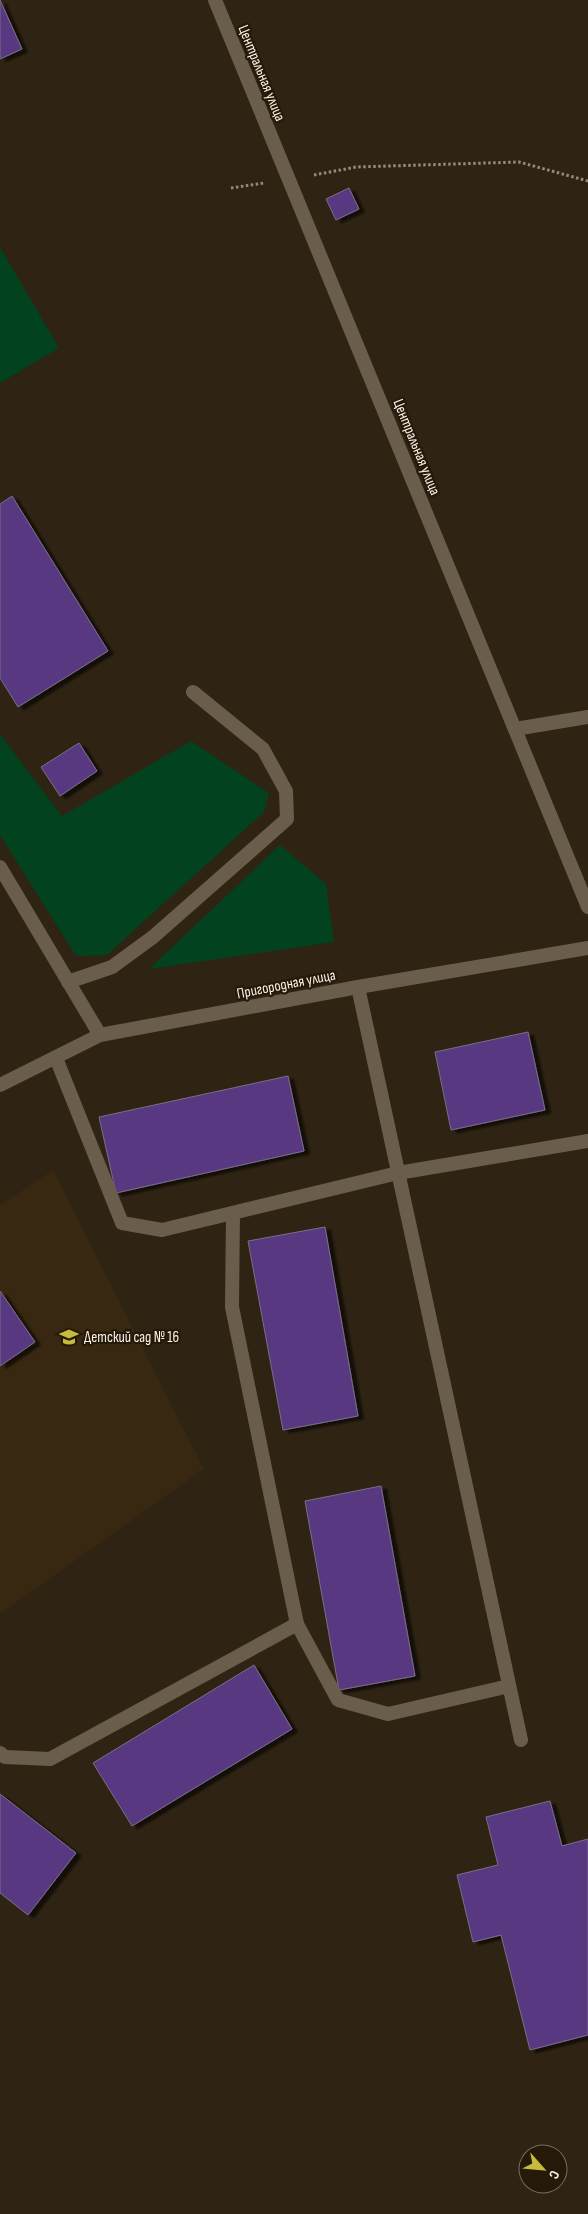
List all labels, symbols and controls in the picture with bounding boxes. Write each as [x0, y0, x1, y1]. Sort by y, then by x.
street label: Центральная улица [234, 22, 290, 124]
street label: Центральная улица [389, 396, 445, 498]
street label: Пригородная улица [235, 966, 337, 1003]
school or university icon: Детский сад № 16 [58, 1326, 80, 1348]
place label: Детский сад № 16 [84, 1328, 179, 1347]
north arrow [518, 2144, 568, 2194]
text: С [545, 2168, 563, 2182]

